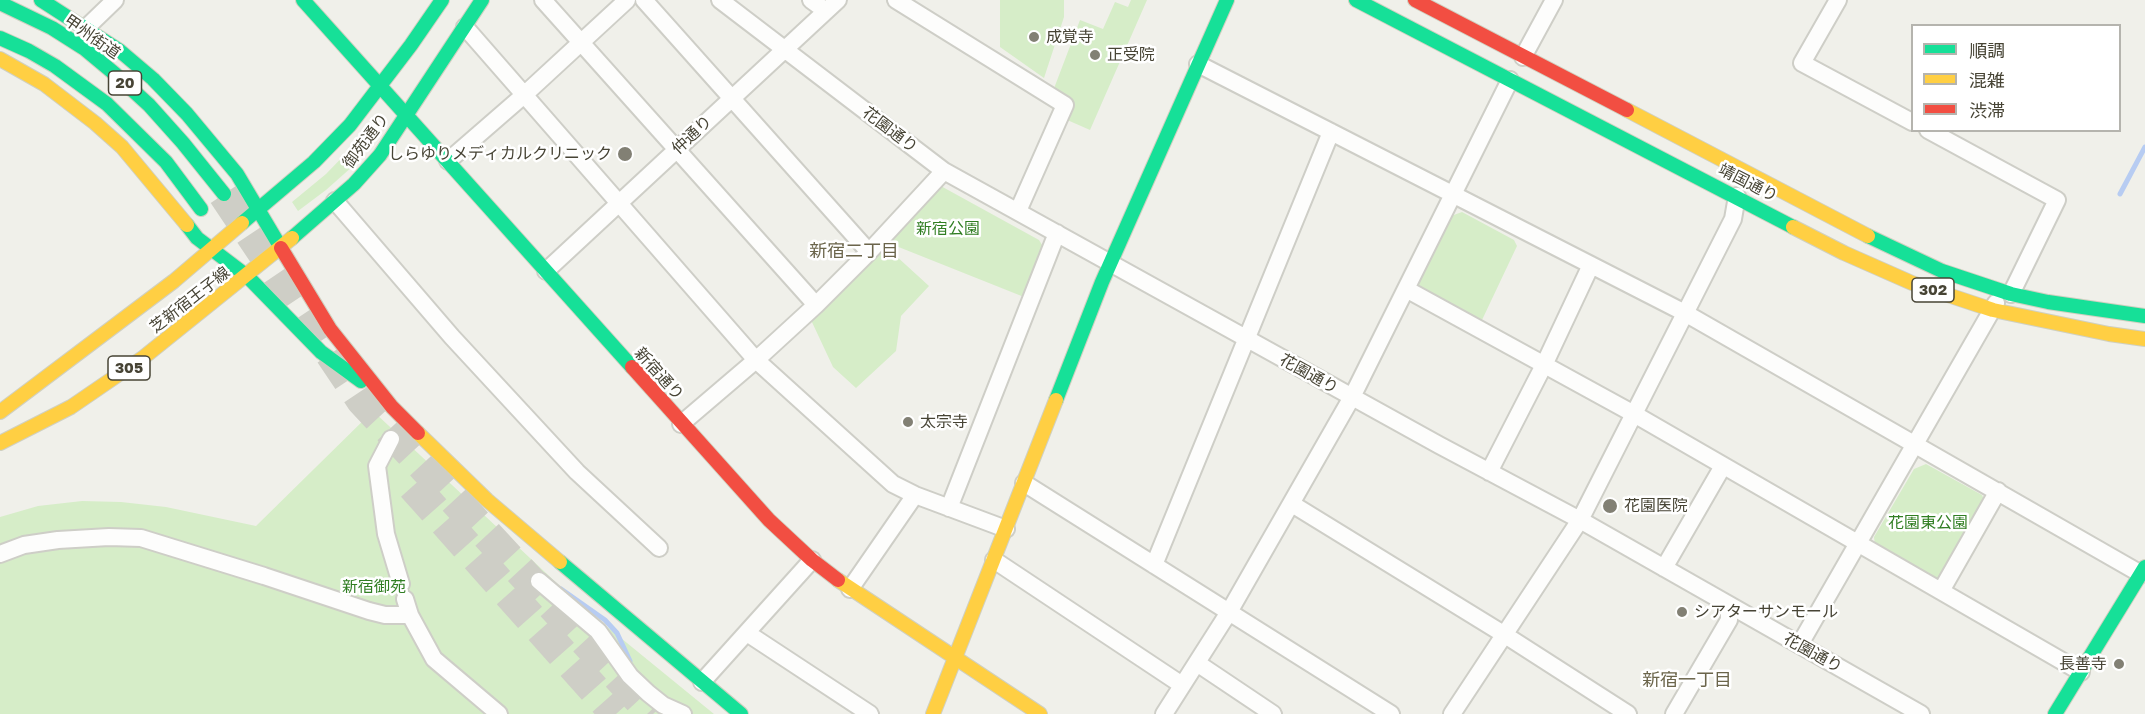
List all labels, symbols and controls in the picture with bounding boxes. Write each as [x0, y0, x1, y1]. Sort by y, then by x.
street label: 甲州街道 [60, 11, 124, 63]
legend [1911, 24, 2121, 132]
place label: 成覚寺 [1046, 27, 1094, 47]
marker: 成覚寺 [1027, 30, 1041, 44]
text: 順調 [1969, 39, 2005, 61]
place label: 正受院 [1107, 45, 1155, 65]
marker: 正受院 [1088, 48, 1102, 62]
text: 混雑 [1969, 69, 2005, 91]
road number: 20 [108, 71, 142, 95]
text: 渋滞 [1969, 99, 2005, 121]
street label: 花園通り [859, 103, 921, 157]
street label: 御苑通り [339, 110, 393, 172]
street label: 仲通り [668, 112, 716, 158]
place label: しらゆりメディカルクリニック [388, 144, 612, 164]
marker: しらゆりメディカルクリニック [616, 145, 634, 163]
street label: 靖国通り [1715, 160, 1781, 206]
park label: 新宿公園 [916, 219, 980, 239]
district label: 新宿二丁目 [809, 240, 899, 262]
street label: 芝新宿王子線 [146, 263, 234, 337]
road number: 302 [1912, 278, 1954, 302]
street label: 新宿通り [630, 344, 688, 404]
street label: 花園通り [1276, 350, 1342, 398]
road number: 305 [108, 356, 150, 380]
place label: 太宗寺 [920, 412, 968, 432]
marker: 太宗寺 [901, 415, 915, 429]
place label: 花園医院 [1624, 496, 1688, 516]
marker: 花園医院 [1601, 497, 1619, 515]
park label: 花園東公園 [1888, 513, 1968, 533]
park label: 新宿御苑 [342, 577, 406, 597]
place label: シアターサンモール [1694, 602, 1838, 622]
marker: シアターサンモール [1675, 605, 1689, 619]
street label: 花園通り [1780, 629, 1846, 677]
place label: 長善寺 [2059, 654, 2107, 674]
marker: 長善寺 [2112, 657, 2126, 671]
district label: 新宿一丁目 [1642, 669, 1732, 691]

